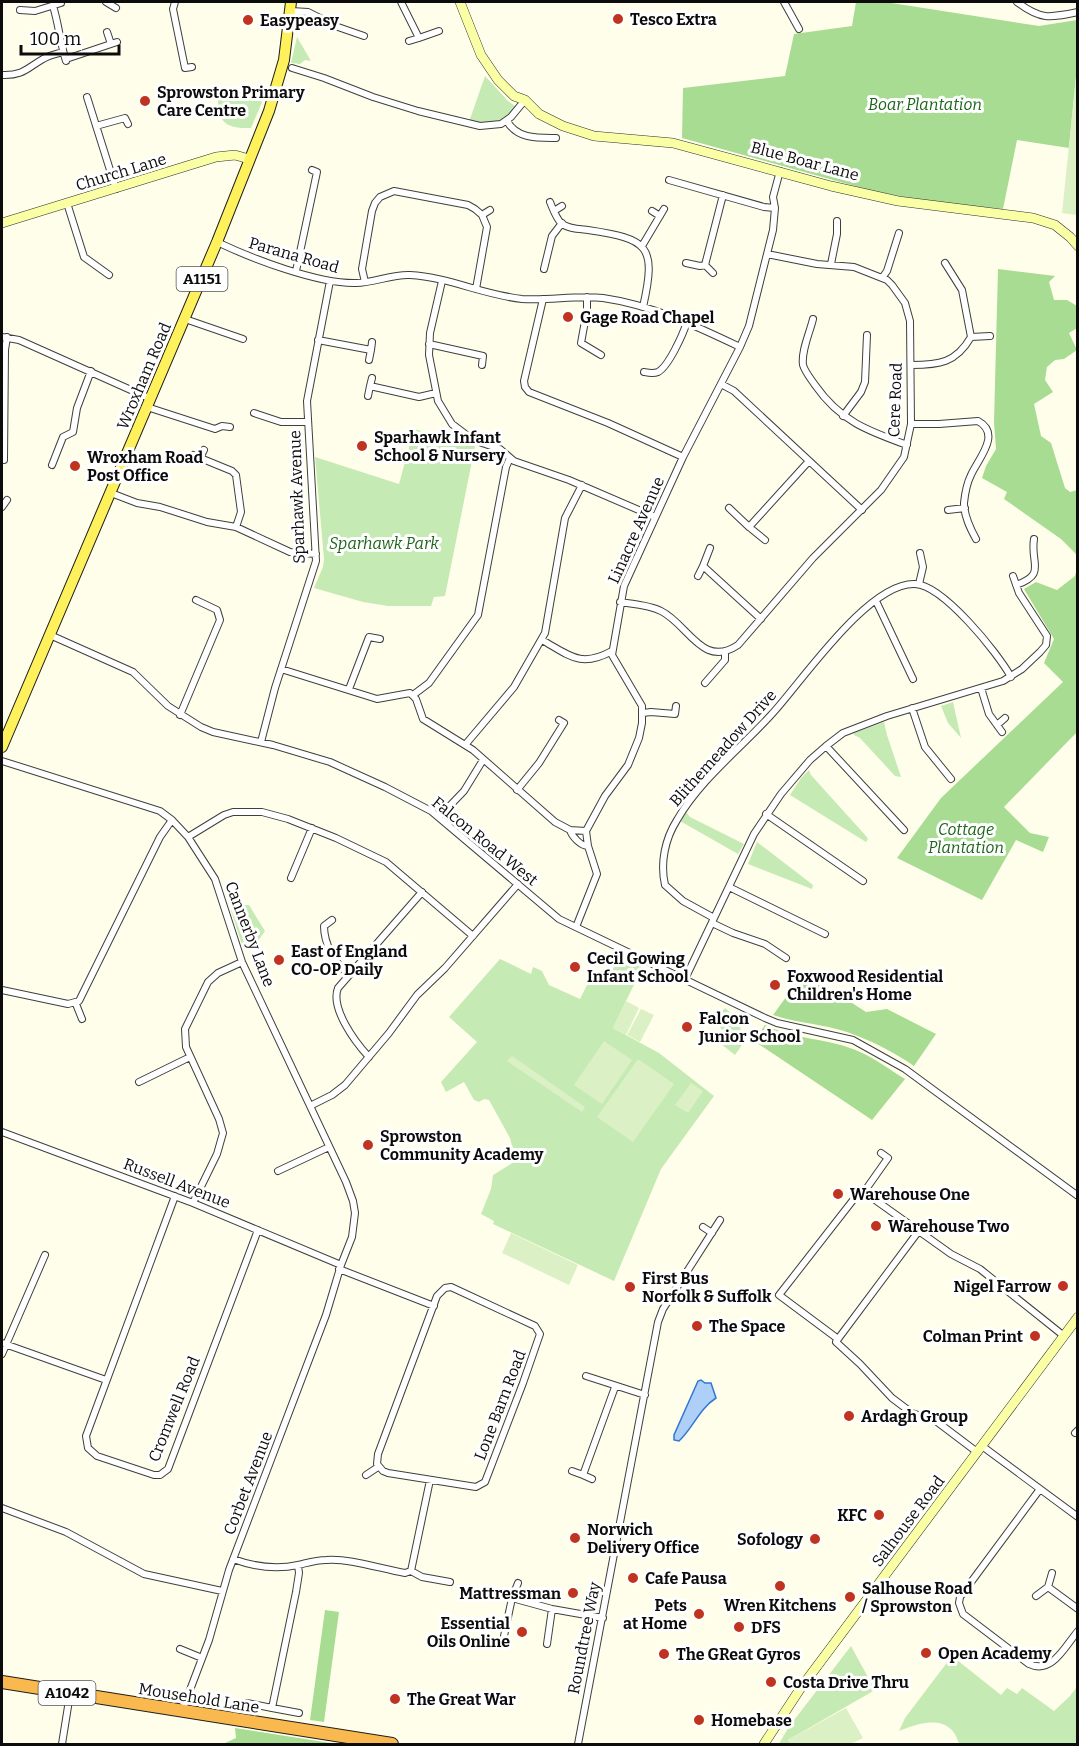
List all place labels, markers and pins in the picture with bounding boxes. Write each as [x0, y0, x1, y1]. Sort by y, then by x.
place label: Tesco Extra [630, 10, 717, 29]
place label: Easypeasy [260, 11, 339, 30]
marker: Tesco Extra [611, 12, 625, 26]
marker: Easypeasy [241, 13, 255, 27]
place label: Sprowston Primary Care Centre [157, 83, 305, 120]
marker: Sprowston Primary Care Centre [138, 94, 152, 108]
place label: Gage Road Chapel [580, 308, 714, 327]
marker: Gage Road Chapel [561, 310, 575, 324]
place label: Sparhawk Infant School & Nursery [374, 428, 505, 465]
marker: Sparhawk Infant School & Nursery [355, 439, 369, 453]
place label: Wroxham Road Post Office [87, 448, 204, 485]
marker: Wroxham Road Post Office [68, 459, 82, 473]
place label: East of England CO-OP Daily [291, 942, 408, 979]
place label: Cecil Gowing Infant School [587, 949, 689, 986]
marker: East of England CO-OP Daily [272, 953, 286, 967]
marker: Cecil Gowing Infant School [568, 960, 582, 974]
place label: Foxwood Residential Children's Home [787, 967, 943, 1004]
marker: Foxwood Residential Children's Home [768, 978, 782, 992]
place label: Falcon Junior School [698, 1009, 801, 1046]
marker: Falcon Junior School [680, 1020, 694, 1034]
place label: Sprowston Community Academy [380, 1127, 543, 1164]
marker: Sprowston Community Academy [361, 1138, 375, 1152]
place label: Warehouse One [850, 1185, 970, 1204]
marker: Warehouse One [831, 1187, 845, 1201]
place label: Warehouse Two [888, 1217, 1009, 1236]
marker: Warehouse Two [869, 1219, 883, 1233]
place label: First Bus Norfolk & Suffolk [642, 1269, 772, 1306]
place label: Nigel Farrow [953, 1277, 1052, 1296]
marker: Nigel Farrow [1056, 1279, 1070, 1293]
marker: First Bus Norfolk & Suffolk [623, 1280, 637, 1294]
place label: The Space [709, 1317, 785, 1336]
marker: The Space [690, 1319, 704, 1333]
place label: Colman Print [923, 1327, 1024, 1346]
marker: Colman Print [1028, 1329, 1042, 1343]
place label: Ardagh Group [861, 1407, 968, 1426]
marker: Ardagh Group [842, 1409, 856, 1423]
place label: KFC [837, 1506, 867, 1525]
marker: KFC [872, 1508, 886, 1522]
place label: Norwich Delivery Office [587, 1520, 699, 1557]
place label: Sofology [737, 1530, 803, 1549]
marker: Norwich Delivery Office [568, 1531, 582, 1545]
marker: Sofology [808, 1532, 822, 1546]
place label: Cafe Pausa [645, 1569, 727, 1588]
marker: Cafe Pausa [626, 1571, 640, 1585]
marker: Wren Kitchens [773, 1579, 787, 1593]
place label: Salhouse Road / Sprowston [861, 1579, 973, 1616]
place label: Mattressman [459, 1584, 562, 1603]
marker: Mattressman [566, 1586, 580, 1600]
marker: Salhouse Road / Sprowston [843, 1590, 857, 1604]
place label: Pets at Home [623, 1596, 687, 1633]
place label: Wren Kitchens [724, 1596, 836, 1615]
marker: Pets at Home [692, 1607, 706, 1621]
place label: Essential Oils Online [427, 1614, 510, 1651]
place label: DFS [751, 1618, 781, 1637]
marker: DFS [732, 1620, 746, 1634]
marker: Essential Oils Online [515, 1625, 529, 1639]
place label: Open Academy [938, 1644, 1052, 1663]
place label: The GReat Gyros [676, 1645, 801, 1664]
marker: Open Academy [919, 1646, 933, 1660]
marker: The GReat Gyros [657, 1647, 671, 1661]
place label: Costa Drive Thru [783, 1673, 909, 1692]
marker: Costa Drive Thru [764, 1675, 778, 1689]
place label: The Great War [407, 1690, 516, 1709]
marker: The Great War [388, 1692, 402, 1706]
place label: Homebase [711, 1711, 792, 1730]
marker: Homebase [692, 1713, 706, 1727]

